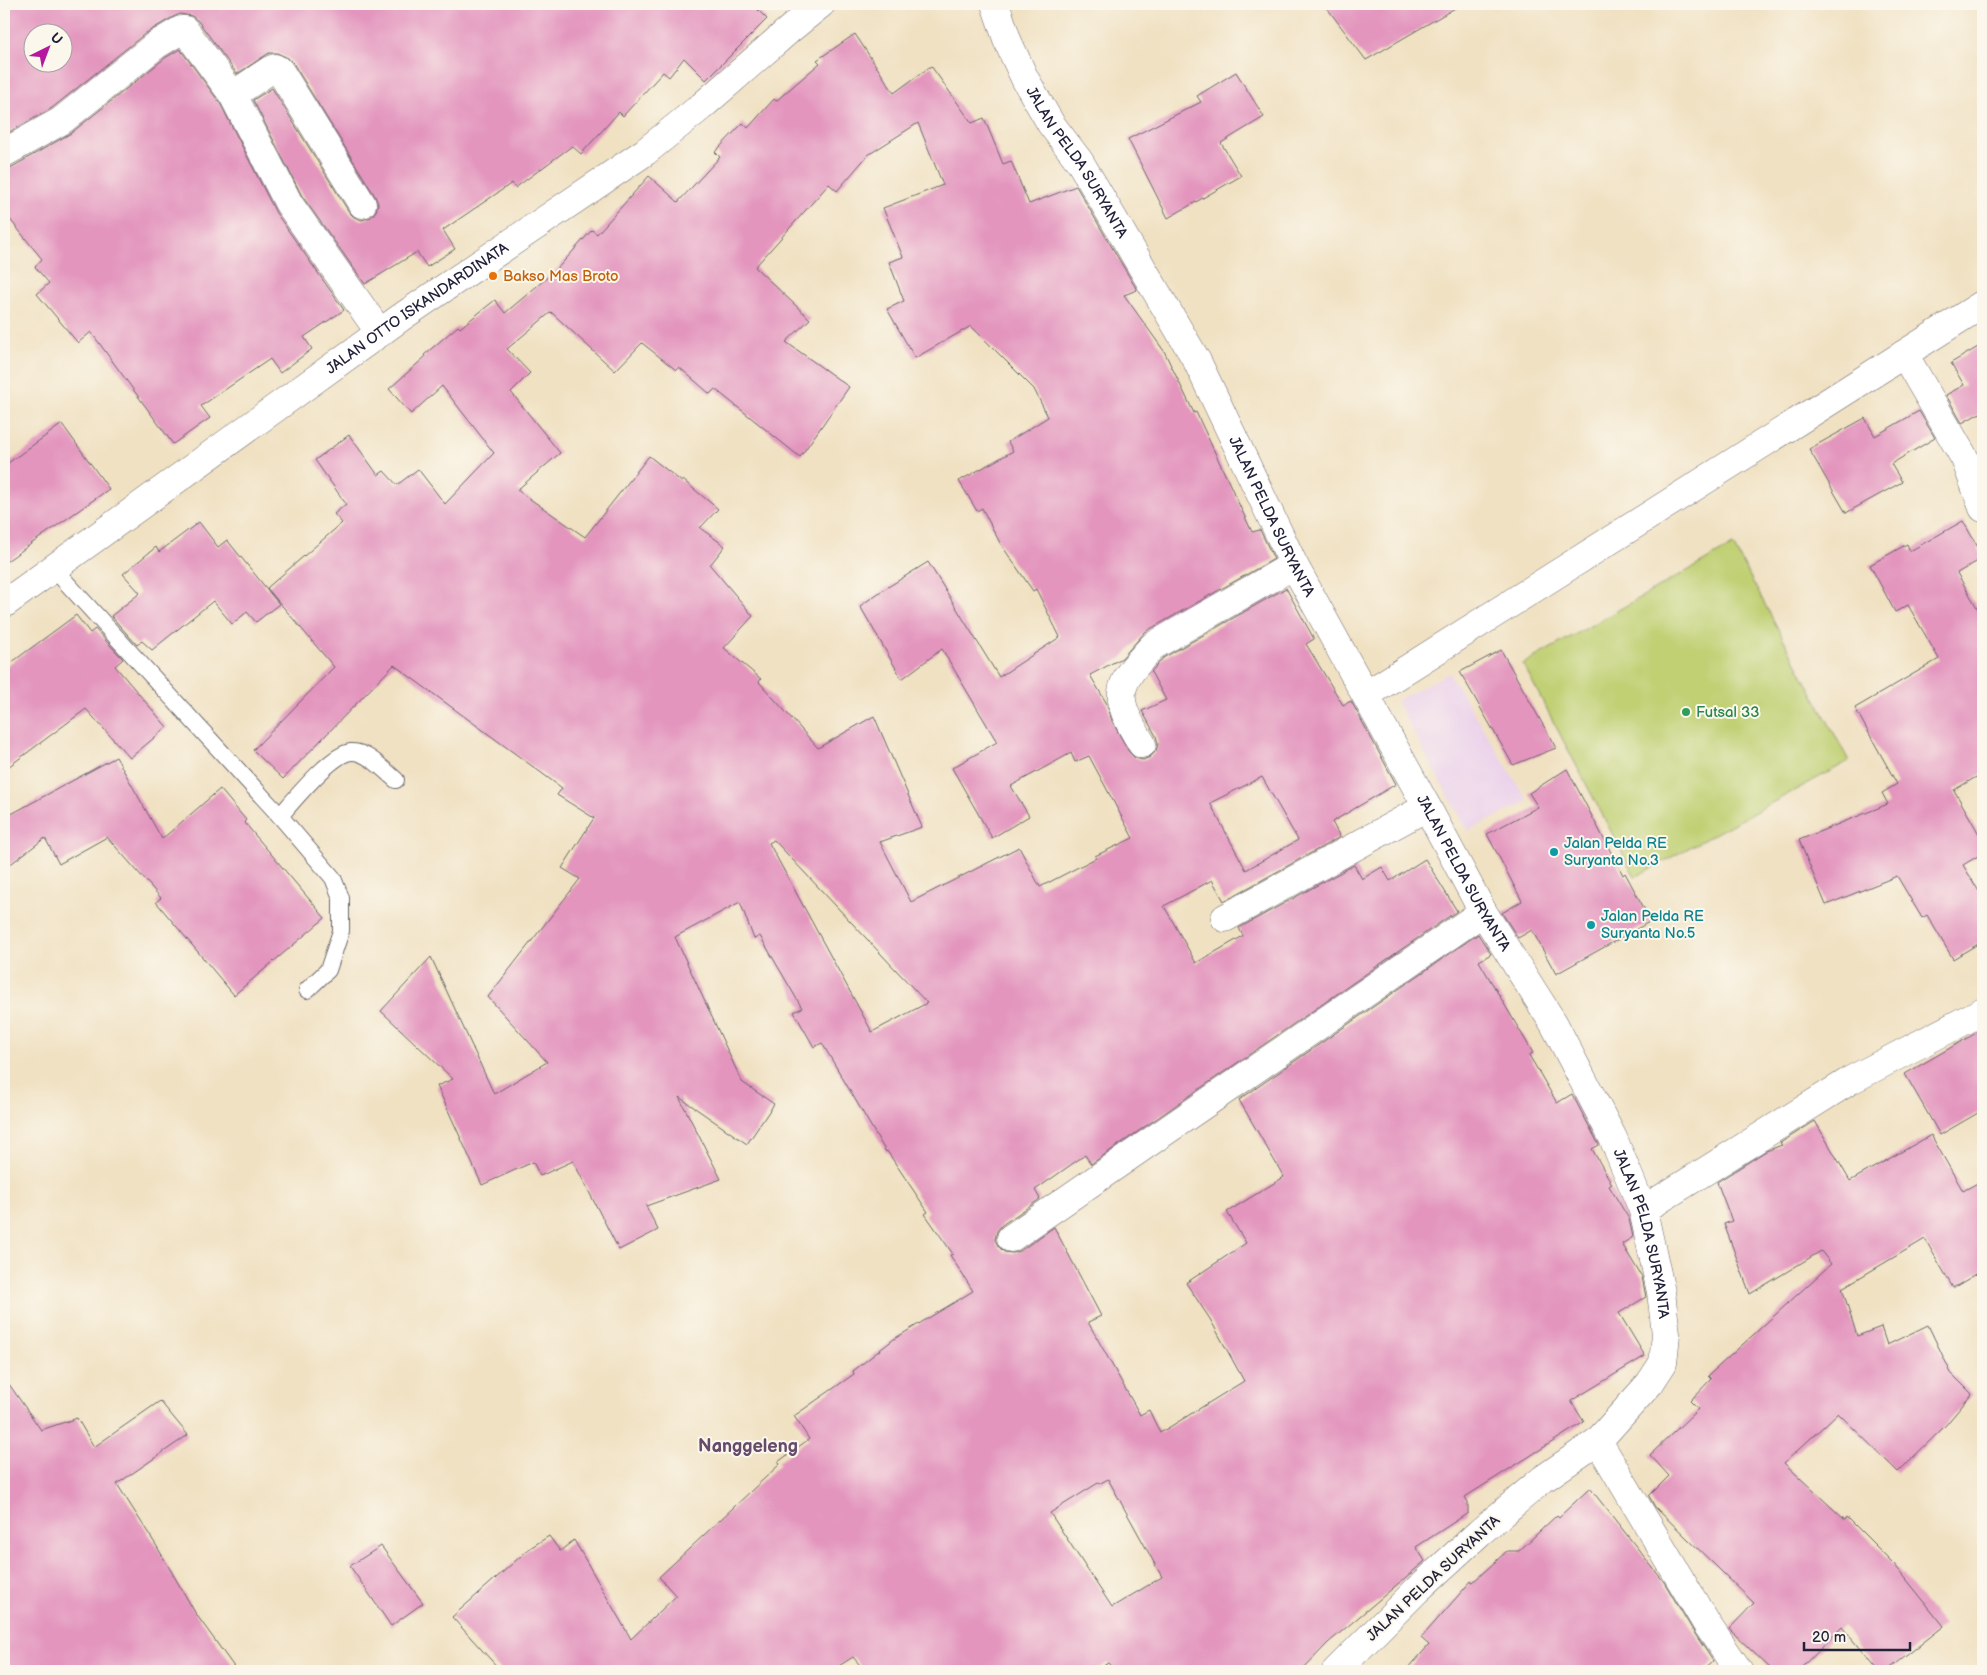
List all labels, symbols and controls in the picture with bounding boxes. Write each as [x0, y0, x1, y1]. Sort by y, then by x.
north arrow [22, 22, 72, 72]
text: U [47, 29, 66, 48]
street label: JALAN PELDA SURYANTA [1021, 83, 1132, 242]
street label: JALAN OTTO ISKANDARDINATA [322, 238, 513, 379]
place label: Bakso Mas Broto [503, 267, 618, 286]
marker: Bakso Mas Broto [487, 270, 499, 282]
street label: JALAN PELDA SURYANTA [1224, 433, 1319, 601]
place label: Futsal 33 [1696, 703, 1759, 722]
marker: Futsal 33 [1680, 706, 1692, 718]
street label: JALAN PELDA SURYANTA [1412, 792, 1515, 956]
place label: Jalan Pelda RE Suryanta No.3 [1564, 834, 1667, 870]
marker: Jalan Pelda RE Suryanta No.3 [1548, 846, 1560, 858]
place label: Jalan Pelda RE Suryanta No.5 [1601, 907, 1704, 943]
marker: Jalan Pelda RE Suryanta No.5 [1585, 919, 1597, 931]
street label: JALAN PELDA SURYANTA [1609, 1146, 1673, 1321]
district label: Nanggeleng [698, 1436, 798, 1457]
street label: JALAN PELDA SURYANTA [1362, 1511, 1505, 1645]
scale bar [1804, 1620, 1911, 1652]
text: 20 m [1812, 1628, 1846, 1647]

